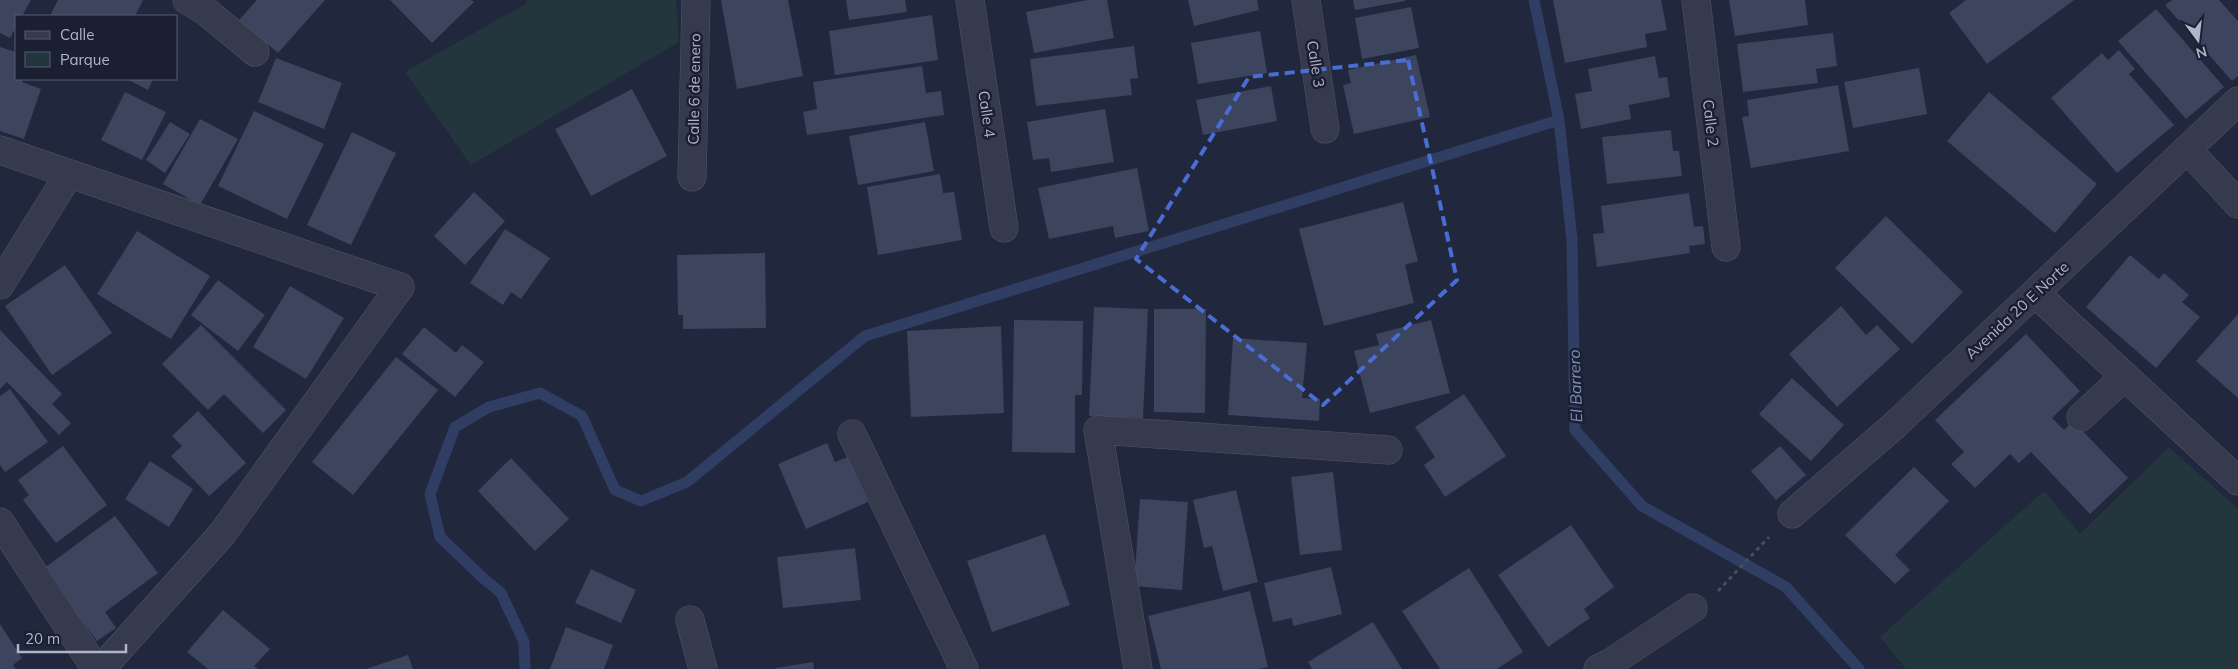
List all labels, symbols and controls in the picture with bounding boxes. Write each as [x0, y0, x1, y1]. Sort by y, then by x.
legend [15, 15, 178, 80]
north arrow [2173, 15, 2223, 65]
text: Calle [60, 25, 94, 44]
street label: Calle 6 de enero [684, 33, 704, 145]
street label: Calle 3 [1303, 39, 1329, 89]
text: N [2194, 42, 2209, 63]
text: Parque [60, 50, 110, 69]
street label: Calle 4 [974, 89, 1000, 139]
street label: Calle 2 [1699, 98, 1723, 148]
street label: Avenida 20 E Norte [1961, 257, 2073, 363]
water label: El Barrero [1564, 349, 1586, 423]
scale bar [18, 622, 125, 654]
text: 20 m [25, 629, 60, 648]

